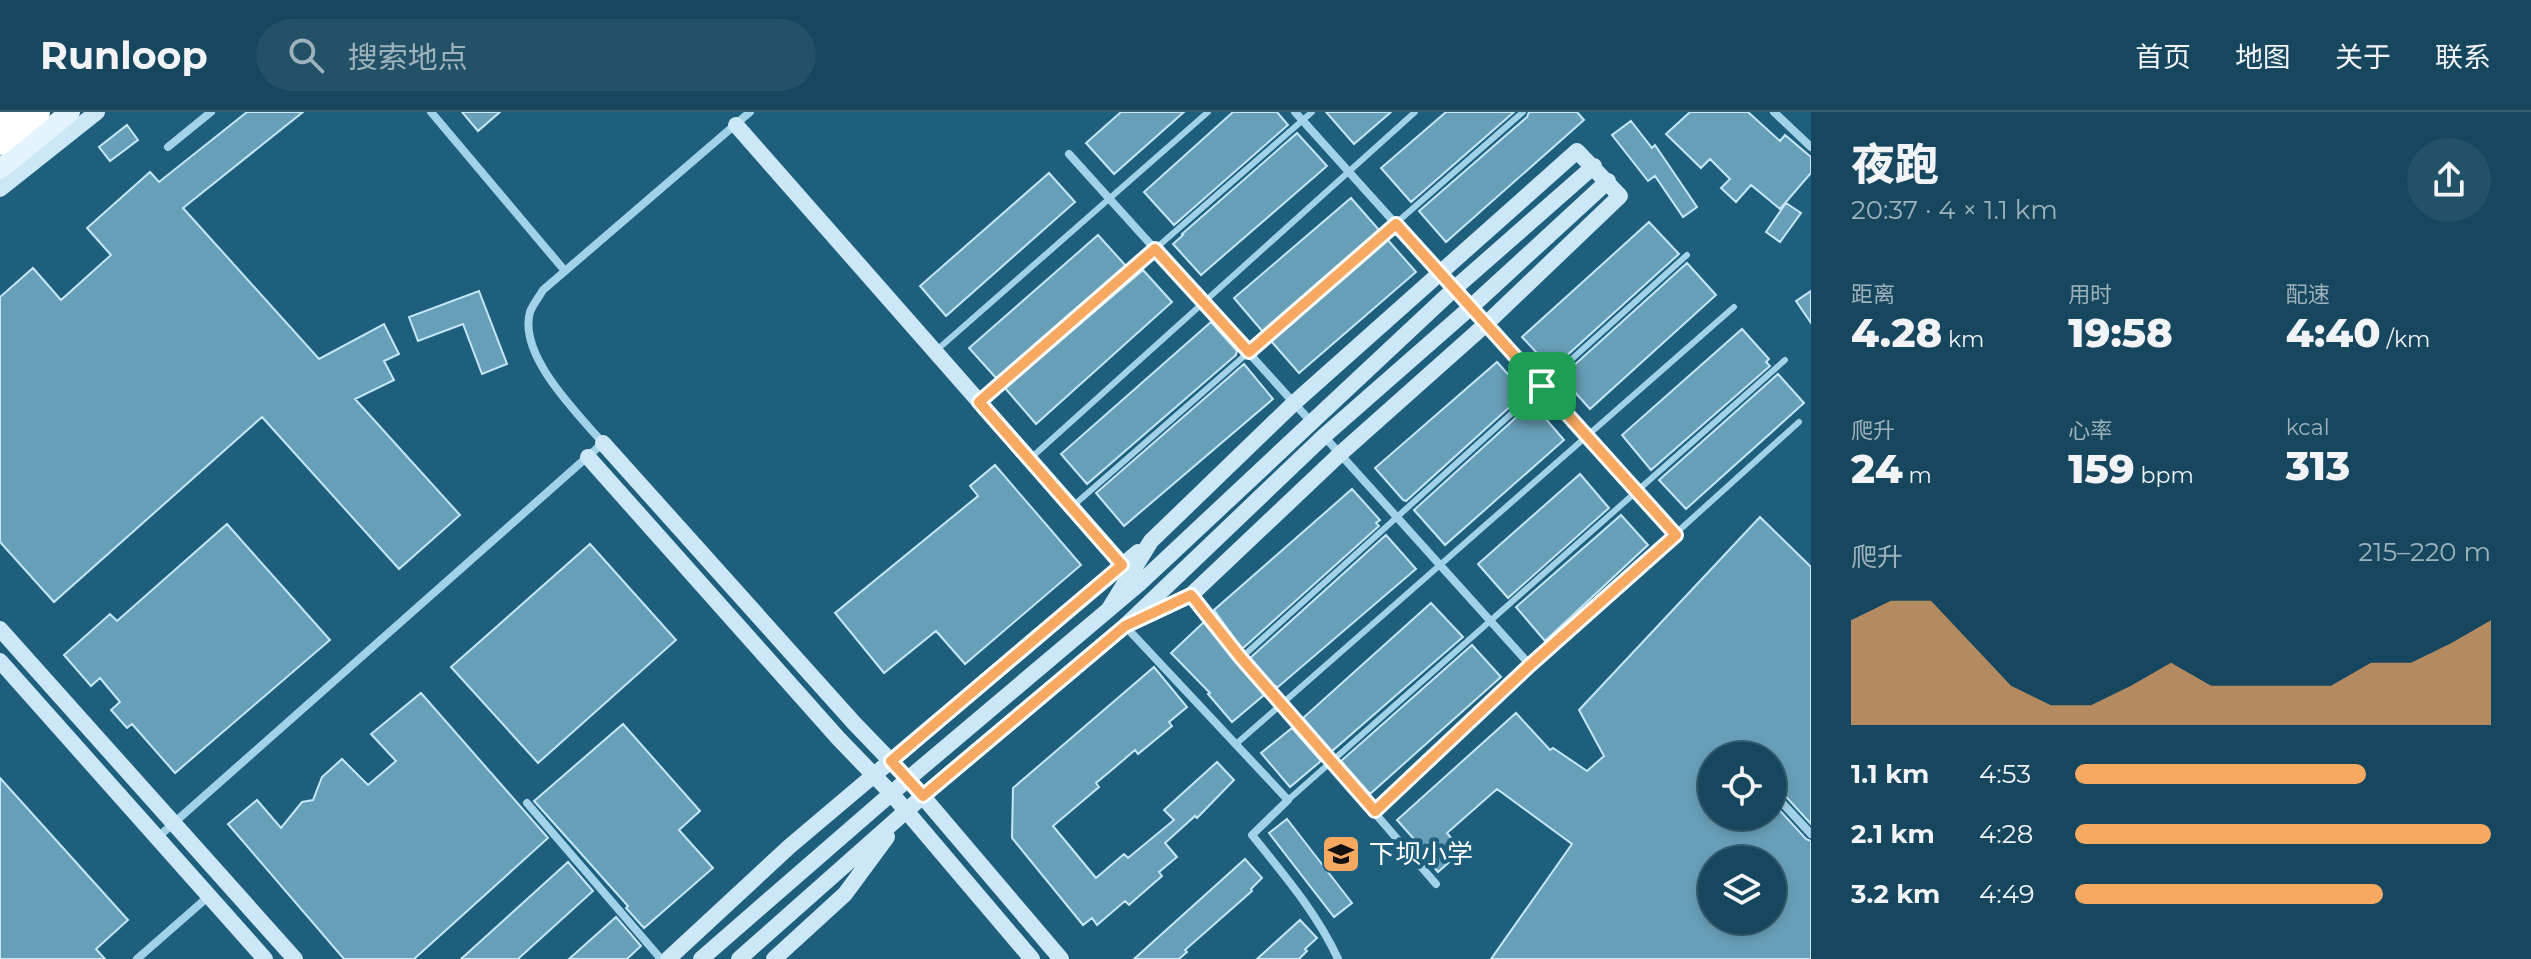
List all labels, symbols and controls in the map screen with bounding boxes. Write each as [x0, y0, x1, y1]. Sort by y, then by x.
search box [256, 19, 816, 91]
text: Runloop [40, 32, 208, 79]
icon: search [284, 33, 328, 77]
text: 搜索地点 [348, 39, 468, 76]
text: 首页 [2135, 40, 2191, 74]
text: 地图 [2235, 40, 2291, 74]
text: 关于 [2335, 40, 2391, 74]
text: 联系 [2435, 40, 2491, 74]
text: 夜跑 [1851, 137, 1939, 191]
button: share [2407, 138, 2491, 222]
text: 20:37 · 4 × 1.1 km [1851, 194, 2058, 226]
text: 距离 [1851, 281, 1895, 308]
text: 用时 [2068, 281, 2112, 308]
text: 配速 [2286, 281, 2330, 308]
text: 4.28 [1851, 308, 1942, 357]
text: 19:58 [2068, 308, 2173, 357]
text: 4:40 [2286, 308, 2381, 357]
text: km [1942, 326, 1984, 353]
text: /km [2381, 326, 2430, 353]
pin [1508, 352, 1576, 420]
icon: arrive [1520, 364, 1564, 408]
text: kcal [2286, 414, 2330, 441]
text: 爬升 [1851, 417, 1895, 444]
text: 心率 [2068, 417, 2112, 444]
text: 313 [2286, 441, 2350, 490]
text: 24 [1851, 444, 1903, 493]
text: 159 [2068, 444, 2135, 493]
text: m [1903, 462, 1932, 489]
text: bpm [2135, 462, 2194, 489]
text: 215–220 m [2358, 536, 2491, 568]
text: 爬升 [1851, 541, 1903, 573]
map controls [1698, 742, 1786, 934]
button: locate [1698, 742, 1786, 830]
text: 1.1 km [1851, 758, 1929, 790]
text: 4:53 [1979, 758, 2031, 790]
text: 2.1 km [1851, 818, 1935, 850]
text: 4:28 [1979, 818, 2033, 850]
school or university icon: 下坝小学 [1320, 833, 1362, 875]
place label: 下坝小学 [1369, 838, 1473, 870]
button: layers [1698, 846, 1786, 934]
text: 3.2 km [1851, 878, 1940, 910]
text: 4:49 [1979, 878, 2035, 910]

